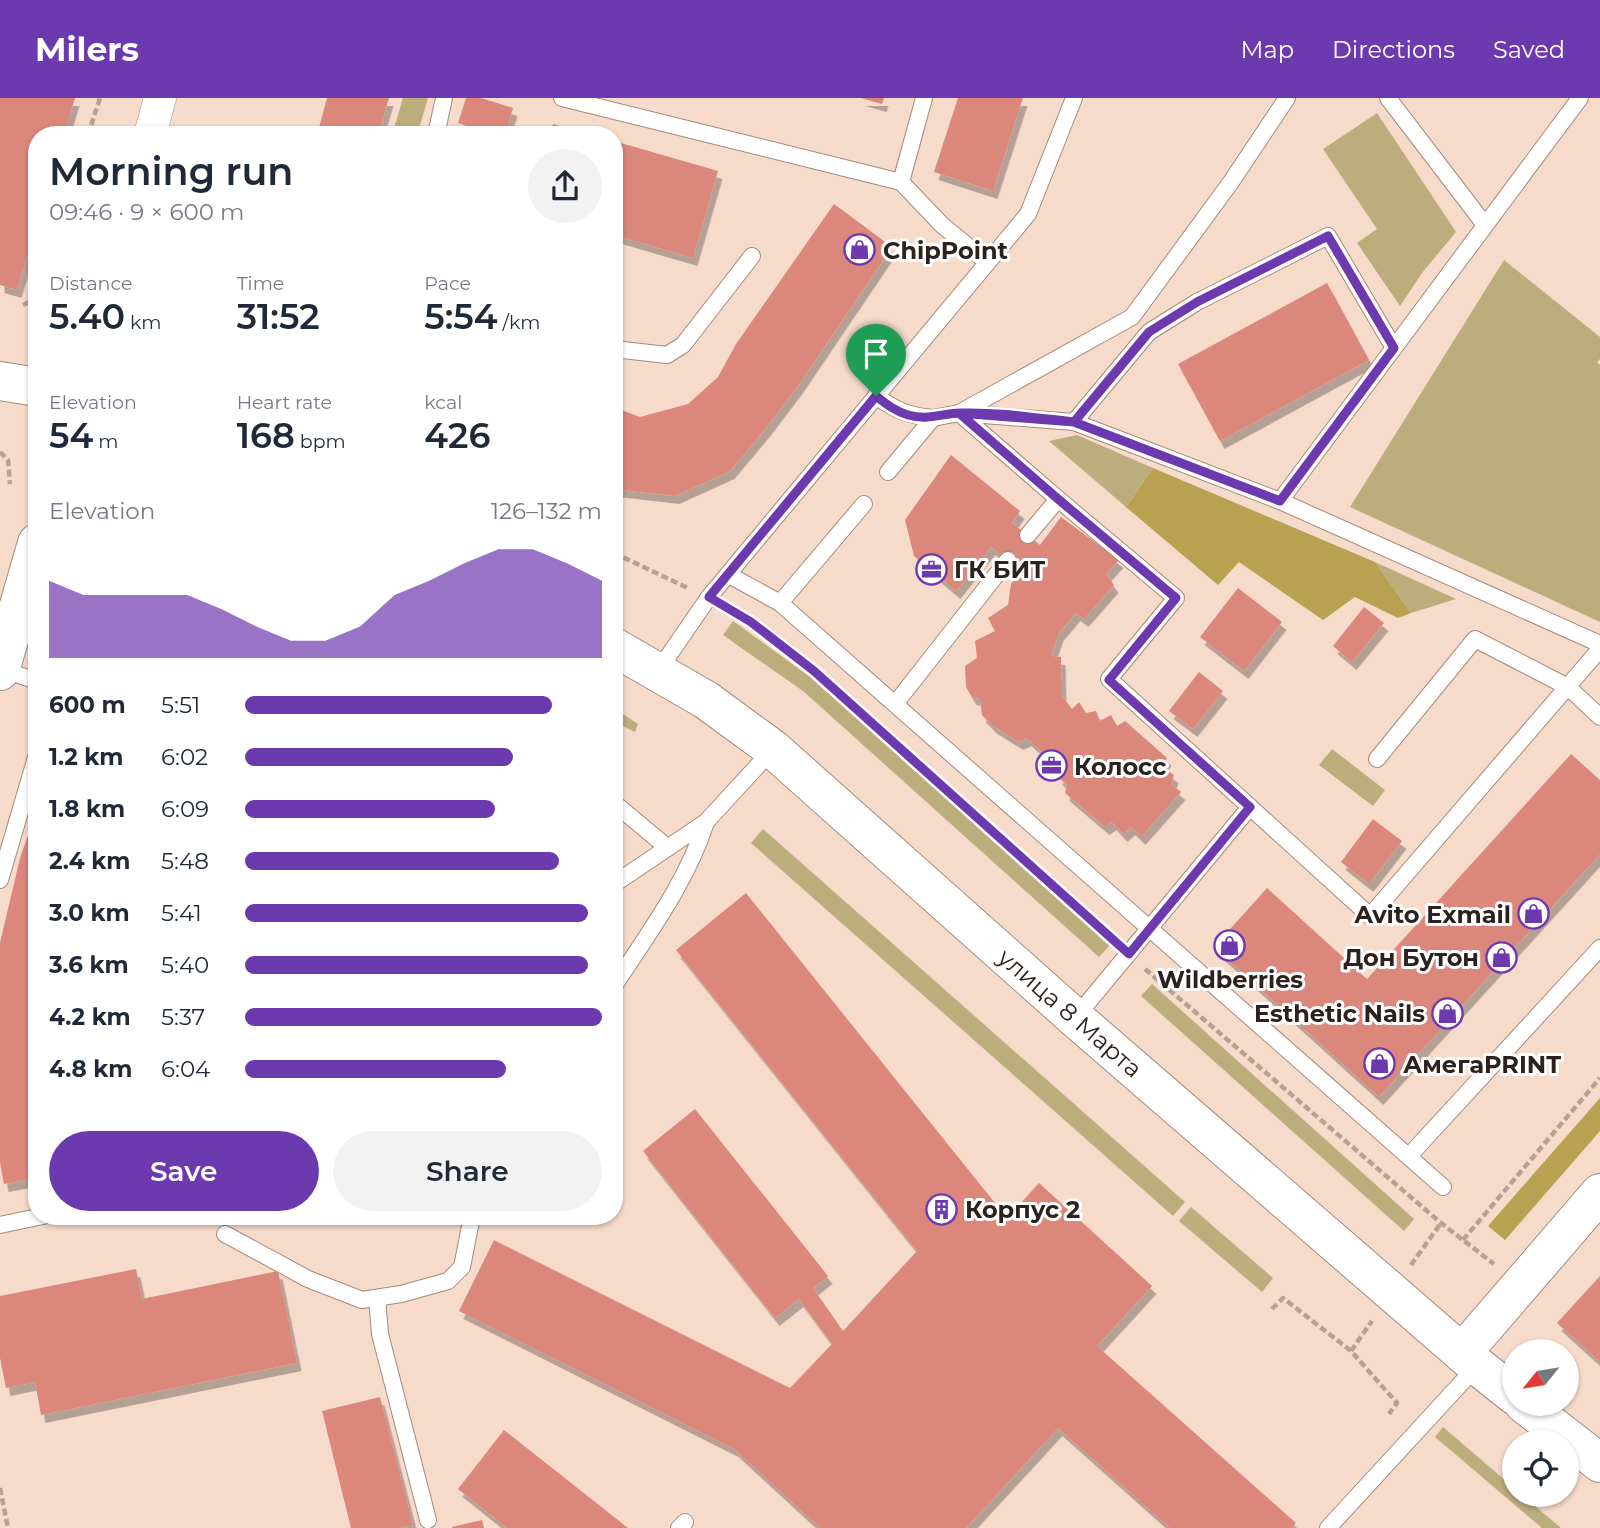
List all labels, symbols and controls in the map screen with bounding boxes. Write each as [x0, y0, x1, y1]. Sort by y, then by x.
text: Milers [35, 29, 139, 69]
text: Map [1241, 35, 1294, 64]
text: Directions [1332, 35, 1455, 64]
text: Saved [1493, 35, 1565, 64]
text: Morning run [49, 148, 293, 195]
button: share [528, 149, 602, 223]
text: 09:46 · 9 × 600 m [49, 198, 244, 226]
shop icon: ChipPoint [843, 233, 877, 267]
place label: ChipPoint [883, 236, 1009, 265]
text: Distance [49, 272, 132, 295]
text: Time [237, 272, 284, 295]
text: Pace [424, 272, 471, 295]
text: 5.40 [49, 295, 125, 338]
text: 31:52 [237, 295, 320, 338]
text: 5:54 [424, 295, 498, 338]
text: km [125, 311, 162, 334]
text: /km [498, 311, 540, 334]
pin [846, 324, 906, 396]
icon: arrive [857, 335, 895, 373]
text: Elevation [49, 391, 137, 414]
text: Heart rate [237, 391, 332, 414]
text: kcal [424, 391, 462, 414]
text: 54 [49, 414, 93, 457]
text: 168 [237, 414, 295, 457]
text: 426 [424, 414, 490, 457]
text: m [93, 430, 118, 453]
text: bpm [295, 430, 346, 453]
text: Elevation [49, 497, 155, 525]
text: 126–132 m [491, 497, 602, 525]
office icon: ГК БИТ [914, 552, 948, 586]
place label: ГК БИТ [954, 555, 1045, 584]
text: 600 m [49, 691, 126, 719]
text: 5:51 [161, 691, 200, 719]
text: 1.2 km [49, 743, 123, 771]
text: 6:02 [161, 743, 208, 771]
office icon: Колосс [1034, 749, 1068, 783]
place label: Колосс [1074, 752, 1166, 781]
text: 1.8 km [49, 795, 125, 823]
text: 6:09 [161, 795, 209, 823]
text: 2.4 km [49, 847, 130, 875]
text: 5:48 [161, 847, 209, 875]
shop icon: Avito Exmail [1517, 897, 1551, 931]
text: 3.0 km [49, 899, 130, 927]
text: 5:41 [161, 899, 202, 927]
place label: Avito Exmail [1354, 900, 1511, 929]
shop icon: Wildberries [1213, 928, 1247, 962]
shop icon: Дон Бутон [1485, 940, 1519, 974]
street label: улица 8 Марта [991, 942, 1148, 1083]
place label: Дон Бутон [1343, 943, 1479, 972]
text: 3.6 km [49, 951, 129, 979]
text: 5:40 [161, 951, 209, 979]
place label: Wildberries [1157, 965, 1303, 994]
shop icon: Esthetic Nails [1431, 996, 1465, 1030]
place label: Esthetic Nails [1254, 999, 1425, 1028]
text: 4.2 km [49, 1003, 131, 1031]
text: 5:37 [161, 1003, 205, 1031]
shop icon: АмегаPRINT [1363, 1047, 1397, 1081]
place label: АмегаPRINT [1403, 1050, 1561, 1079]
text: 4.8 km [49, 1055, 132, 1083]
text: 6:04 [161, 1055, 210, 1083]
button: Save [49, 1131, 319, 1211]
button: Share [333, 1131, 602, 1211]
building icon: Корпус 2 [925, 1192, 959, 1226]
place label: Корпус 2 [965, 1195, 1080, 1224]
north arrow [1502, 1339, 1578, 1416]
map controls [1502, 1339, 1579, 1507]
button: locate [1502, 1430, 1579, 1507]

